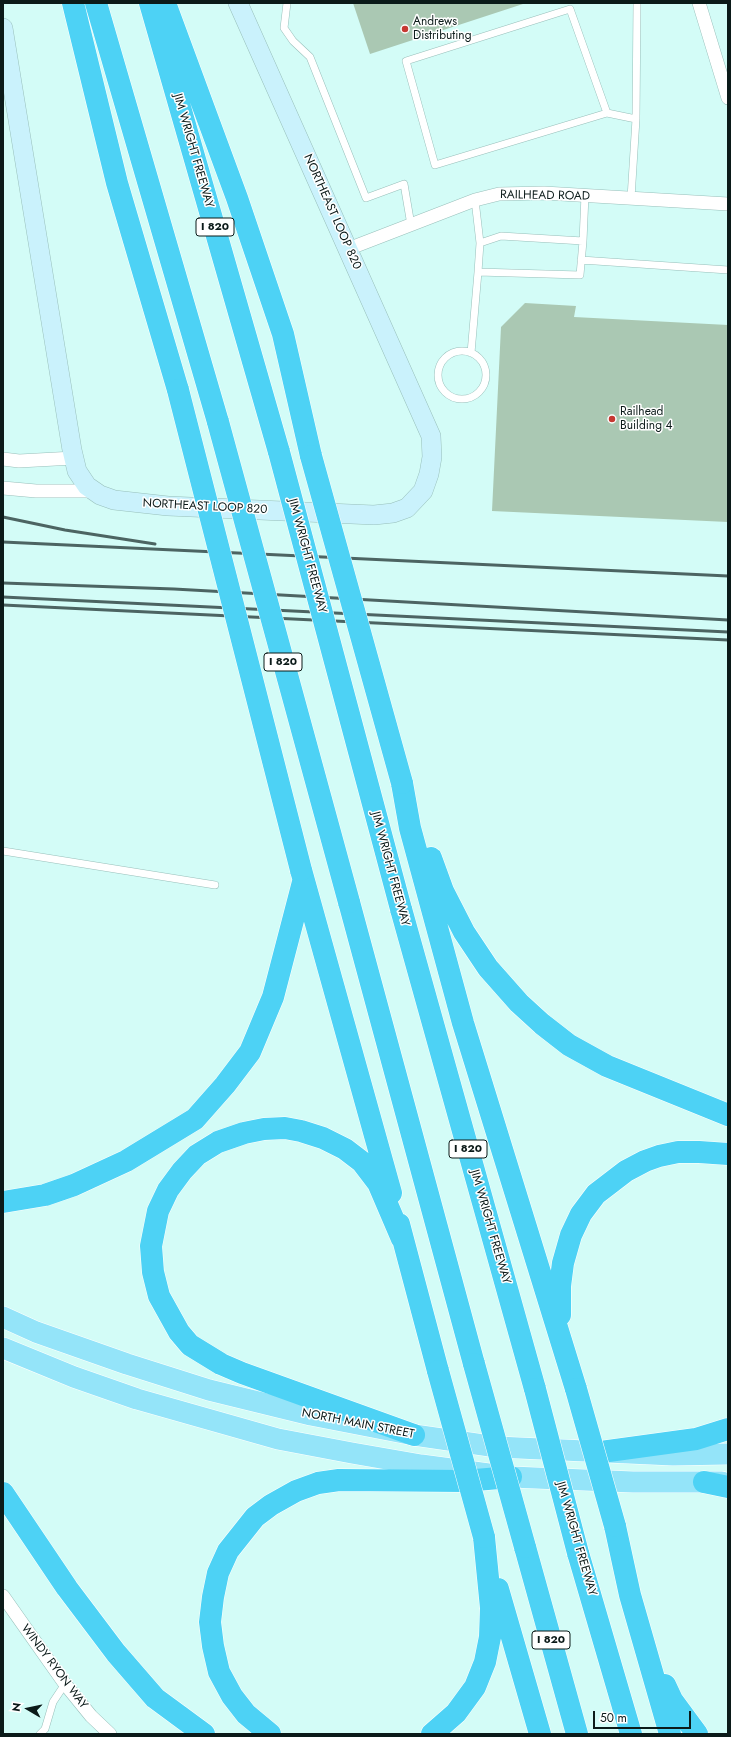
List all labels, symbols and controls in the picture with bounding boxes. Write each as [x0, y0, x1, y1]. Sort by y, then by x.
place label: Andrews Distributing [413, 15, 472, 43]
marker: Andrews Distributing [400, 24, 410, 34]
street label: JIM WRIGHT FREEWAY [170, 92, 216, 210]
street label: NORTHEAST LOOP 820 [300, 152, 364, 272]
street label: RAILHEAD ROAD [500, 188, 590, 204]
road number: I 820 [196, 218, 234, 236]
place label: Railhead Building 4 [620, 405, 673, 433]
marker: Railhead Building 4 [607, 414, 617, 424]
street label: NORTHEAST LOOP 820 [142, 497, 268, 517]
street label: JIM WRIGHT FREEWAY [285, 497, 329, 615]
road number: I 820 [264, 653, 302, 671]
street label: JIM WRIGHT FREEWAY [368, 810, 412, 928]
road number: I 820 [449, 1140, 487, 1158]
street label: JIM WRIGHT FREEWAY [467, 1168, 513, 1286]
street label: NORTH MAIN STREET [300, 1406, 416, 1442]
street label: JIM WRIGHT FREEWAY [553, 1480, 599, 1598]
street label: WINDY RYON WAY [18, 1622, 90, 1712]
road number: I 820 [532, 1631, 570, 1649]
north arrow [8, 1689, 48, 1729]
scale bar [595, 1703, 693, 1729]
text: 50 m [600, 1709, 627, 1727]

